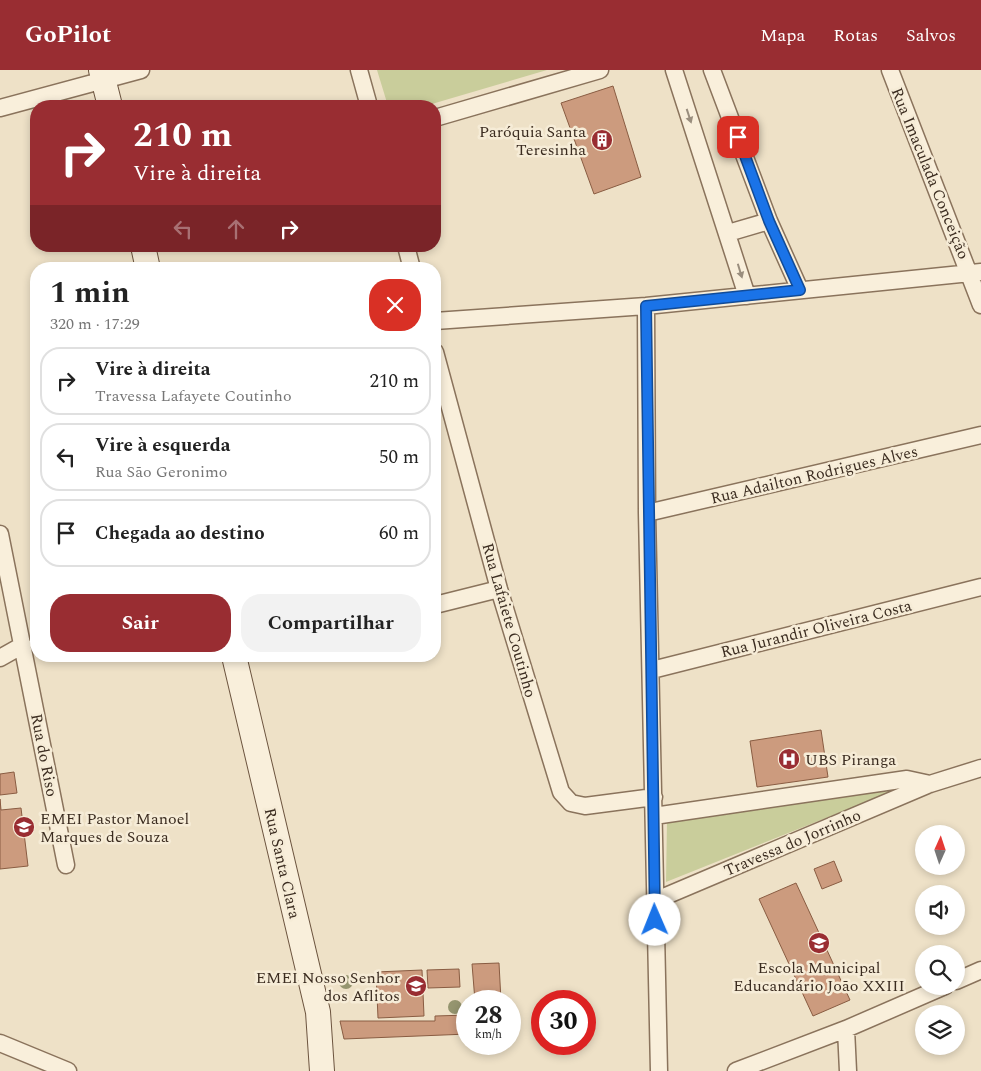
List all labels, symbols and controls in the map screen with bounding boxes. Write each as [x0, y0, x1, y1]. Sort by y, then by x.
text: GoPilot [25, 17, 111, 53]
text: Mapa [760, 22, 805, 49]
text: Rotas [833, 22, 878, 49]
text: Salvos [906, 22, 956, 49]
street label: Rua Imaculada Conceição [885, 84, 976, 263]
text: 210 m [133, 109, 232, 162]
one-way arrow [686, 109, 694, 124]
pin [717, 116, 759, 158]
icon: right [50, 120, 115, 185]
place label: Paróquia Santa Teresinha [479, 120, 586, 162]
icon: arrive [724, 123, 752, 151]
building icon: Paróquia Santa Teresinha [590, 128, 614, 152]
text: Vire à direita [133, 157, 261, 190]
icon: left [169, 215, 197, 243]
icon: ahead [222, 215, 250, 243]
icon: right [275, 215, 303, 243]
one-way arrow [736, 263, 744, 278]
text: 1 min [50, 270, 130, 316]
button: close [369, 279, 421, 331]
text: 320 m · 17:29 [50, 312, 140, 336]
text: Vire à direita [95, 355, 211, 384]
icon: right [52, 367, 80, 395]
text: 210 m [369, 367, 419, 396]
text: Travessa Lafayete Coutinho [95, 384, 292, 408]
text: Vire à esquerda [95, 431, 231, 460]
street label: Rua Adailton Rodrigues Alves [708, 439, 920, 511]
icon: left [52, 443, 80, 471]
text: 50 m [379, 443, 419, 472]
text: Rua São Geronimo [95, 460, 227, 484]
icon: arrive [52, 519, 80, 547]
text: Chegada ao destino [95, 519, 265, 548]
text: 60 m [379, 519, 419, 548]
street label: Rua Lafaiete Coutinho [475, 540, 543, 700]
button: Sair [50, 594, 231, 652]
button: Compartilhar [241, 594, 421, 652]
street label: Rua Jurandir Oliveira Costa [718, 594, 915, 664]
street label: Rua do Riso [24, 712, 64, 799]
hospital icon: UBS Piranga [777, 747, 801, 771]
place label: UBS Piranga [805, 748, 896, 772]
street label: Travessa do Jorrinho [720, 803, 865, 883]
street label: Rua Santa Clara [258, 805, 307, 921]
place label: EMEI Pastor Manoel Marques de Souza [40, 807, 189, 849]
school or university icon: EMEI Pastor Manoel Marques de Souza [12, 815, 36, 839]
north arrow [915, 825, 965, 875]
map controls [915, 825, 965, 1055]
button: sound [915, 885, 965, 935]
position arrow [628, 893, 680, 945]
school or university icon: Escola Municipal Educandário João XXIII [807, 931, 831, 955]
button: search [915, 945, 965, 995]
place label: Escola Municipal Educandário João XXIII [733, 956, 905, 998]
place label: EMEI Nosso Senhor dos Aflitos [256, 966, 400, 1008]
school or university icon: EMEI Nosso Senhor dos Aflitos [404, 974, 428, 998]
speed limit sign: 30 [531, 990, 596, 1055]
text: 28 [474, 997, 503, 1035]
button: layers [915, 1005, 965, 1055]
text: km/h [475, 1025, 502, 1044]

